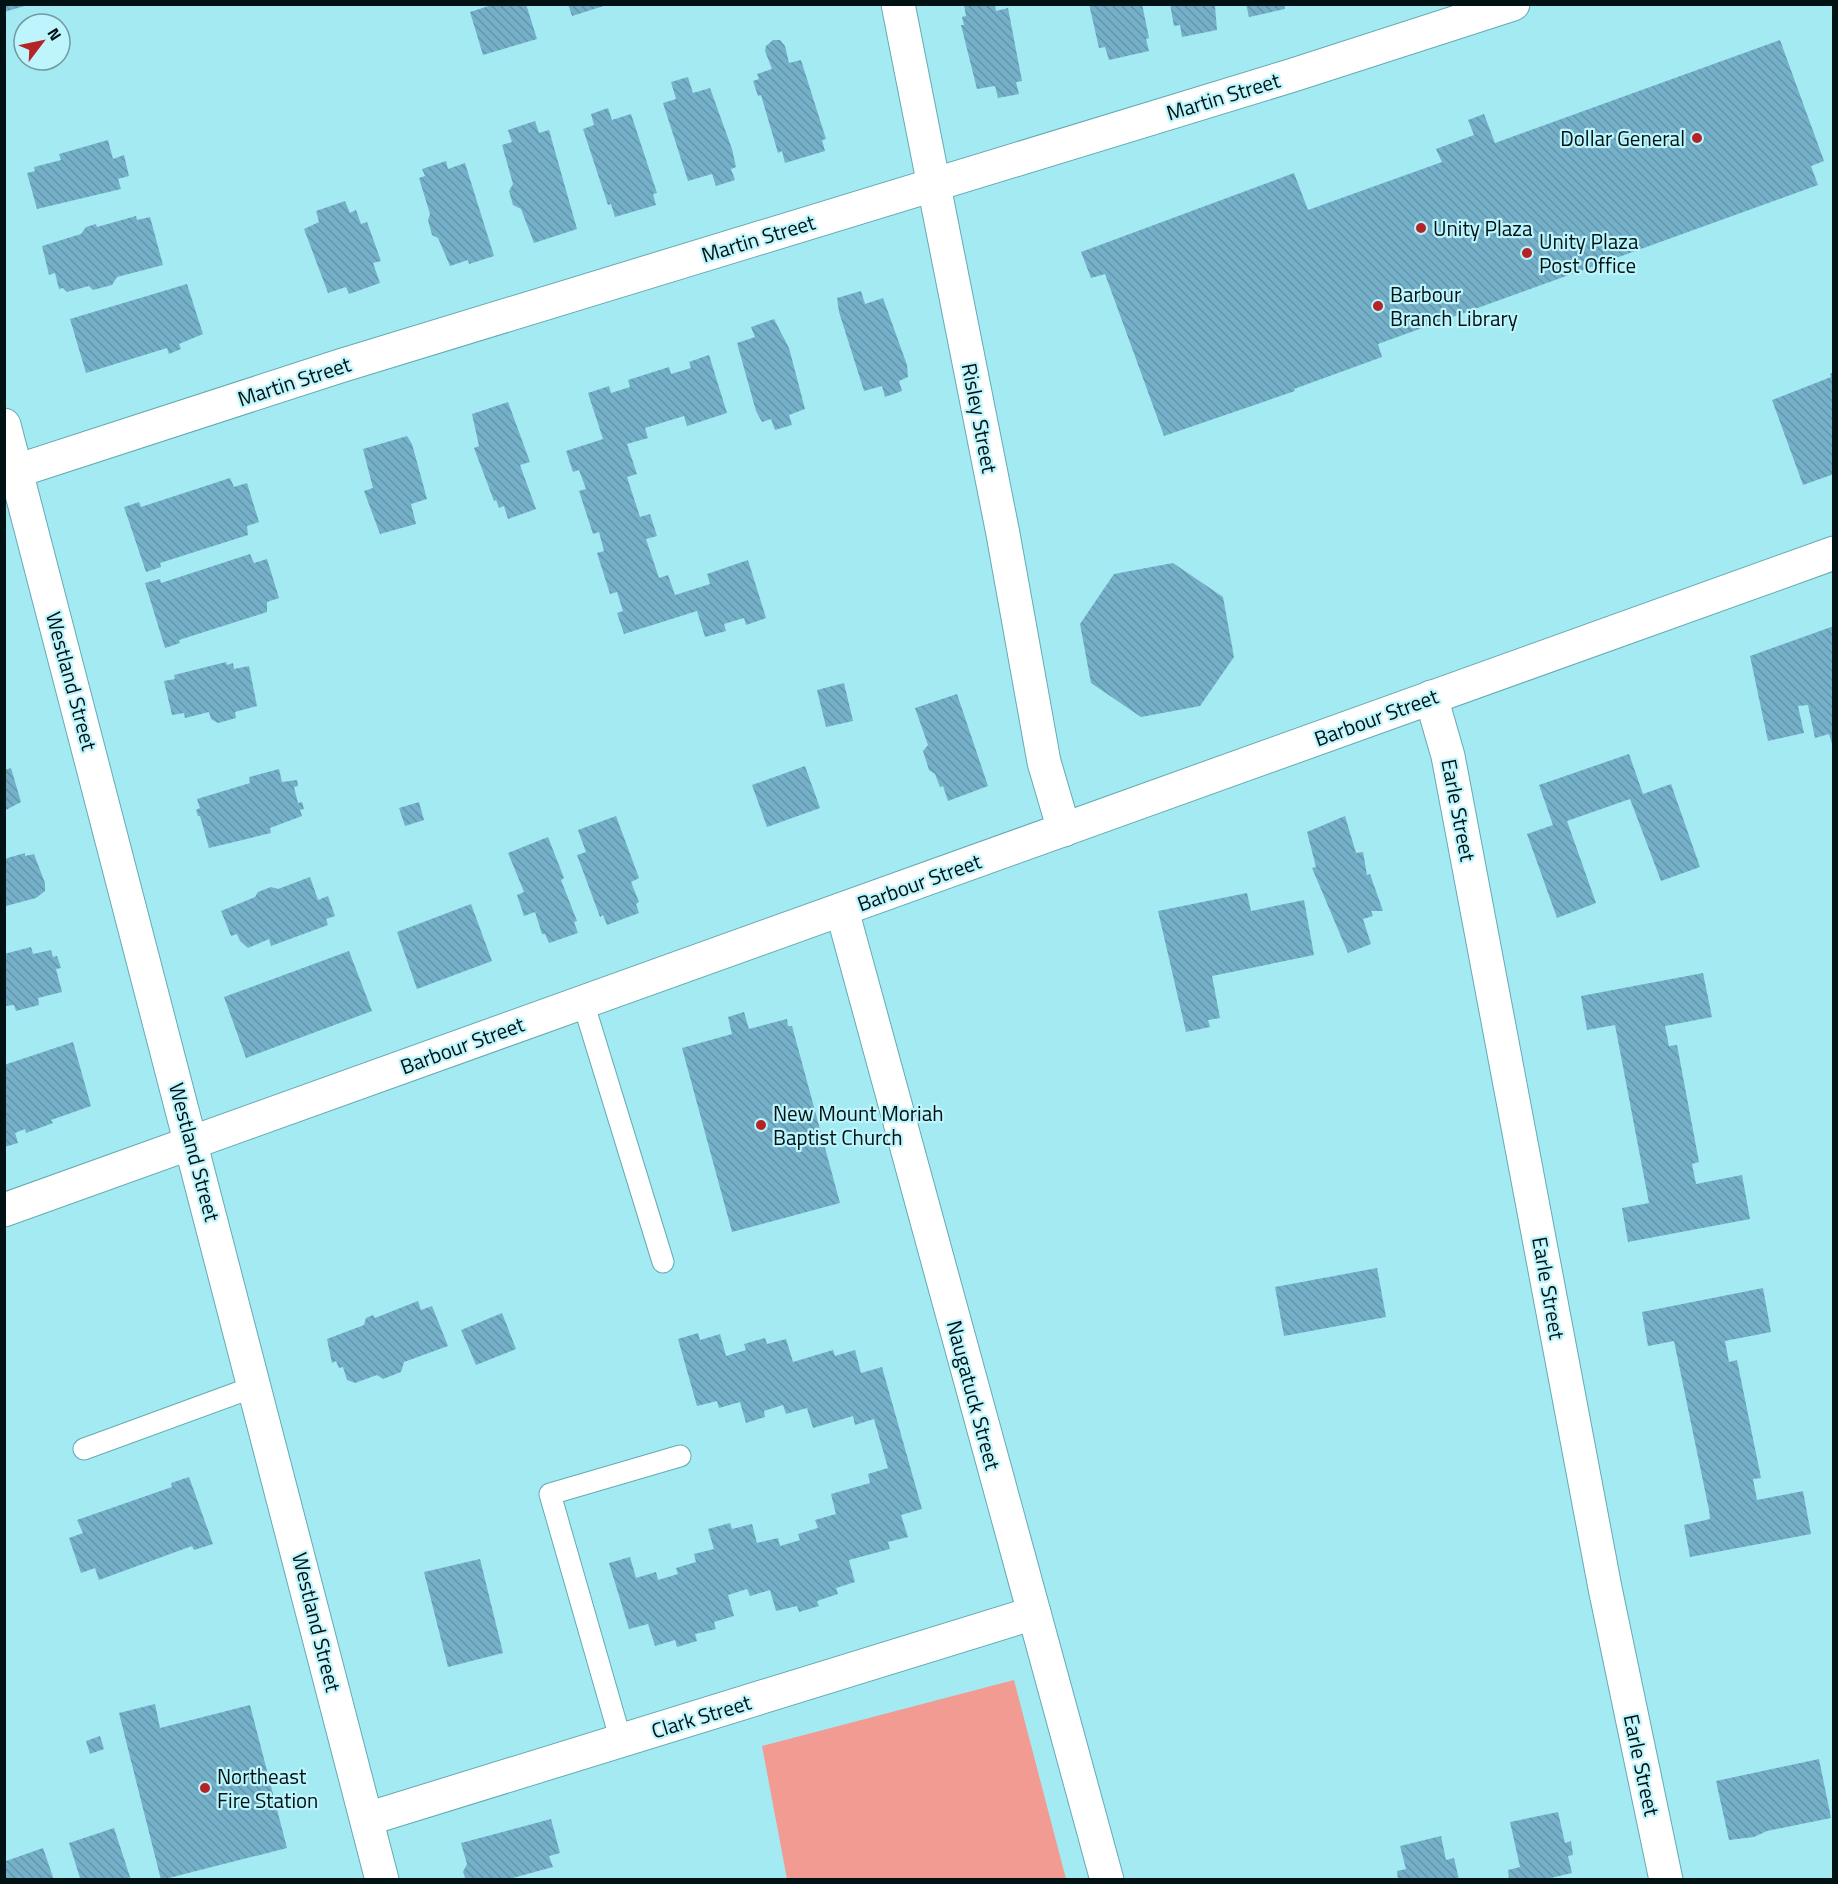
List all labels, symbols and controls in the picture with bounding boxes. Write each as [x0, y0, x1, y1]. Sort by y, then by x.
north arrow [12, 12, 72, 72]
text: N [42, 23, 68, 45]
street label: Martin Street [1162, 63, 1284, 128]
place label: Dollar General [1560, 122, 1685, 154]
marker: Dollar General [1690, 131, 1704, 145]
street label: Martin Street [697, 205, 819, 270]
place label: Unity Plaza [1433, 212, 1533, 244]
marker: Unity Plaza [1414, 221, 1428, 235]
place label: Unity Plaza Post Office [1539, 225, 1639, 281]
marker: Unity Plaza Post Office [1520, 246, 1534, 260]
place label: Barbour Branch Library [1390, 278, 1518, 334]
marker: Barbour Branch Library [1371, 299, 1385, 313]
street label: Martin Street [233, 347, 355, 414]
street label: Risley Street [954, 360, 1006, 476]
street label: Westland Street [38, 608, 106, 755]
street label: Barbour Street [1309, 680, 1443, 754]
street label: Earle Street [1433, 756, 1485, 865]
street label: Barbour Street [852, 845, 986, 919]
street label: Barbour Street [395, 1008, 529, 1082]
street label: Westland Street [161, 1079, 229, 1226]
place label: New Mount Moriah Baptist Church [773, 1097, 943, 1153]
marker: New Mount Moriah Baptist Church [754, 1118, 768, 1132]
street label: Earle Street [1524, 1234, 1574, 1342]
street label: Naugatuck Street [939, 1317, 1010, 1474]
street label: Westland Street [284, 1549, 350, 1696]
street label: Clark Street [647, 1685, 755, 1746]
street label: Earle Street [1616, 1711, 1669, 1820]
place label: Northeast Fire Station [217, 1760, 318, 1816]
marker: Northeast Fire Station [198, 1781, 212, 1795]

